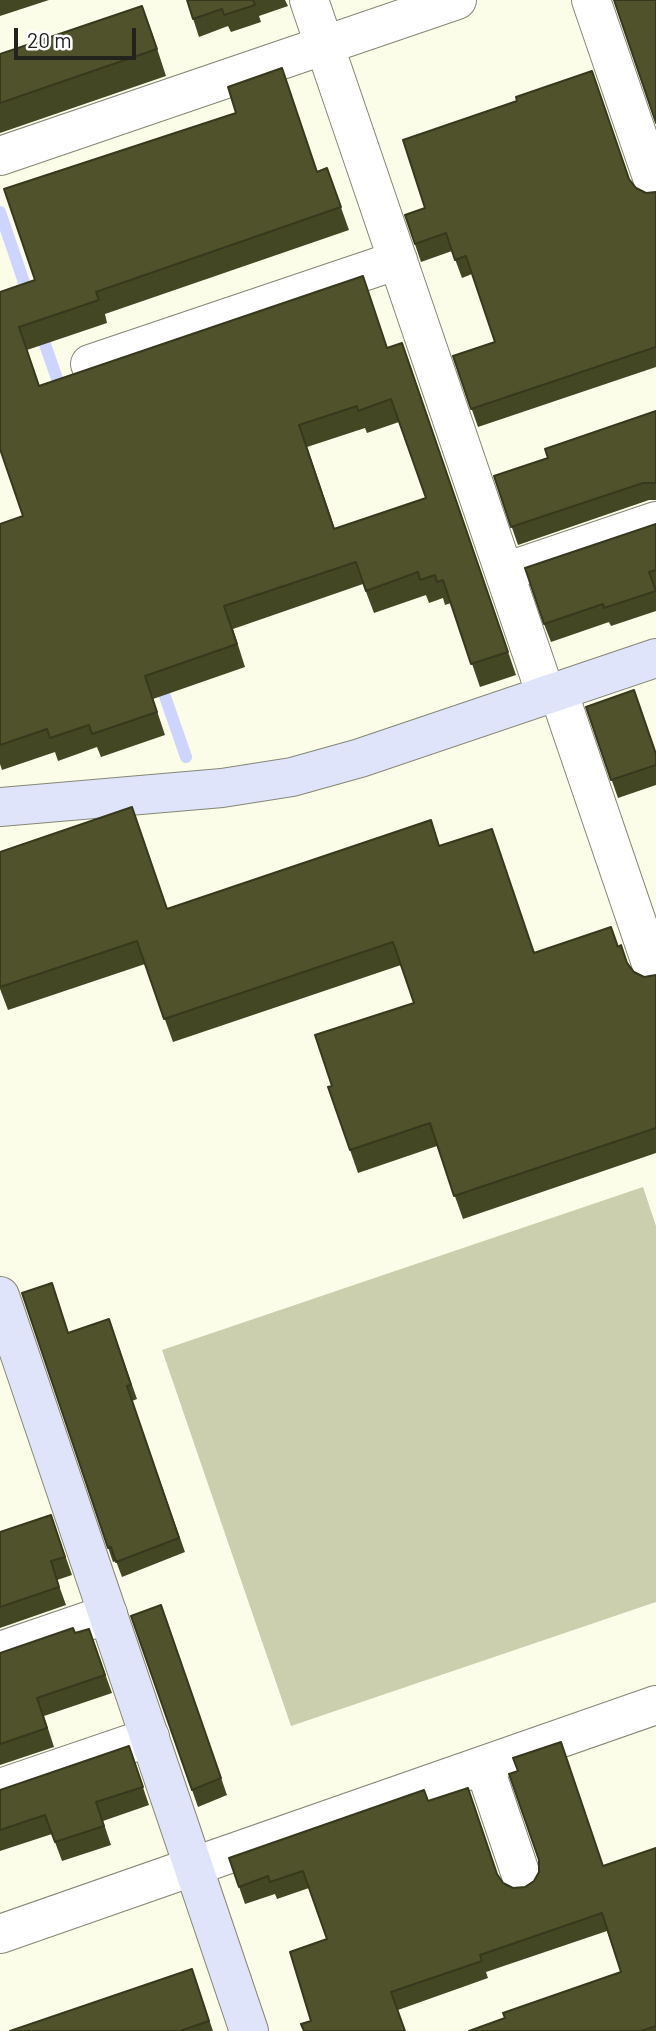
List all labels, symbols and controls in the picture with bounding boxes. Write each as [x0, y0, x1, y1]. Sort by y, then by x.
scale bar [18, 14, 140, 58]
text: 20 m [27, 27, 72, 52]

